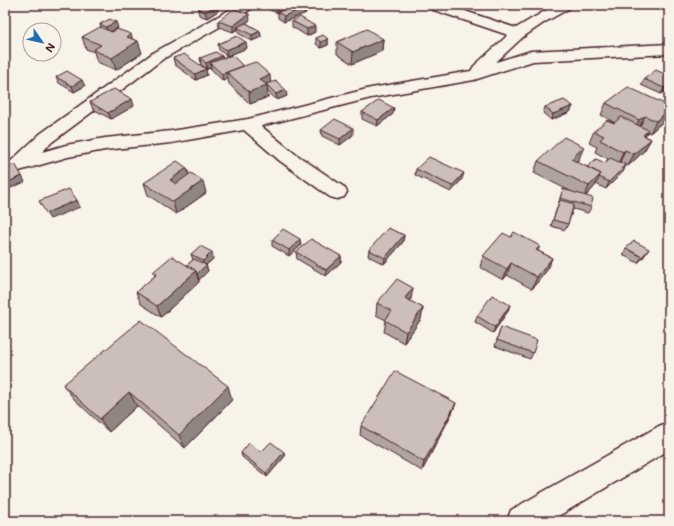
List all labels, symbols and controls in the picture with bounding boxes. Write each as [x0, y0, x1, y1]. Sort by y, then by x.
north arrow [22, 22, 62, 62]
text: N [42, 40, 59, 56]

